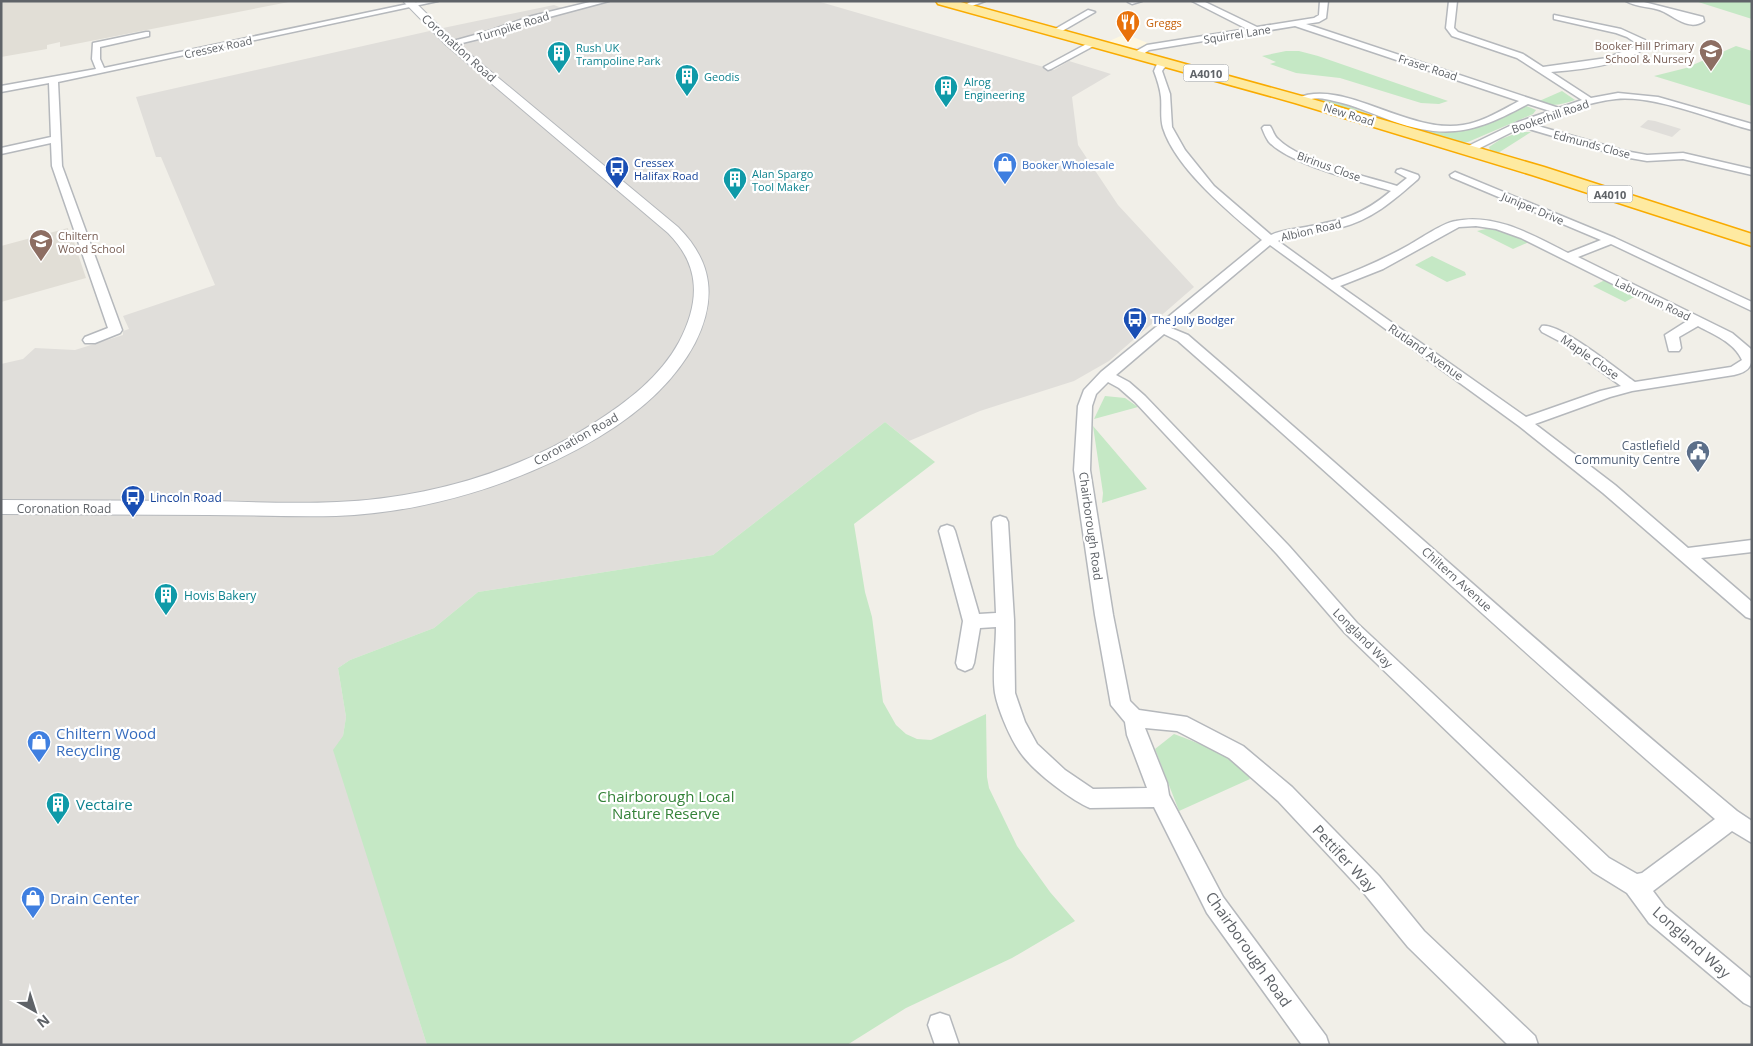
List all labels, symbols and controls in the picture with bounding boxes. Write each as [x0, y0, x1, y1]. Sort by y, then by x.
street label: Turnpike Road [475, 8, 551, 44]
restaurant icon: Greggs [1115, 9, 1141, 43]
street label: Coronation Road [418, 10, 500, 86]
place label: Greggs [1146, 15, 1182, 30]
street label: Squirrel Lane [1202, 21, 1272, 47]
street label: Cressex Road [183, 32, 253, 62]
place label: Booker Hill Primary School & Nursery [1595, 38, 1694, 66]
school or university icon: Booker Hill Primary School & Nursery [1698, 38, 1724, 72]
building icon: Rush UK Trampoline Park [546, 40, 572, 74]
place label: Rush UK Trampoline Park [576, 40, 661, 68]
street label: Fraser Road [1397, 50, 1459, 84]
building icon: Geodis [674, 63, 700, 97]
road number: A4010 [1184, 64, 1228, 82]
place label: Geodis [704, 69, 740, 84]
building icon: Alrog Engineering [933, 74, 959, 108]
place label: Alrog Engineering [964, 74, 1025, 102]
street label: Bookerhill Road [1509, 96, 1591, 136]
street label: New Road [1322, 99, 1376, 129]
street label: Edmunds Close [1552, 127, 1632, 161]
street label: Birinus Close [1295, 148, 1363, 184]
shop icon: Booker Wholesale [992, 151, 1018, 185]
bus stop icon: Cressex Halifax Road [604, 155, 630, 189]
place label: Cressex Halifax Road [634, 155, 698, 183]
place label: Booker Wholesale [1022, 157, 1114, 172]
building icon: Alan Spargo Tool Maker [722, 166, 748, 200]
place label: Alan Spargo Tool Maker [752, 166, 814, 194]
road number: A4010 [1588, 185, 1632, 202]
street label: Juniper Drive [1499, 188, 1567, 228]
street label: Albion Road [1279, 216, 1343, 244]
school or university icon: Chiltern Wood School [28, 228, 54, 262]
place label: Chiltern Wood School [58, 228, 125, 256]
street label: Laburnum Road [1613, 274, 1693, 324]
bus stop icon: The Jolly Bodger [1122, 306, 1148, 340]
place label: The Jolly Bodger [1152, 312, 1235, 327]
street label: Rutland Avenue [1385, 320, 1467, 384]
street label: Maple Close [1557, 331, 1623, 384]
street label: Coronation Road [531, 409, 621, 469]
place label: Castlefield Community Centre [1574, 437, 1680, 468]
public building icon: Castlefield Community Centre [1685, 439, 1711, 473]
street label: Chairborough Road [1075, 471, 1107, 581]
bus stop icon: Lincoln Road [120, 484, 146, 518]
place label: Lincoln Road [150, 489, 222, 506]
street label: Coronation Road [17, 500, 111, 517]
street label: Chiltern Avenue [1418, 543, 1496, 615]
building icon: Hovis Bakery [153, 582, 179, 616]
place label: Hovis Bakery [184, 587, 257, 604]
street label: Longland Way [1329, 604, 1398, 673]
place label: Chiltern Wood Recycling [56, 723, 156, 760]
shop icon: Chiltern Wood Recycling [26, 729, 52, 763]
park label: Chairborough Local Nature Reserve [598, 786, 734, 823]
building icon: Vectaire [45, 791, 71, 825]
place label: Vectaire [76, 794, 133, 814]
street label: Pettifer Way [1309, 820, 1382, 896]
shop icon: Drain Center [20, 885, 46, 919]
street label: Chairborough Road [1202, 887, 1296, 1011]
place label: Drain Center [50, 888, 139, 908]
street label: Longland Way [1649, 902, 1736, 983]
north arrow [10, 986, 60, 1036]
text: N [33, 1011, 54, 1032]

